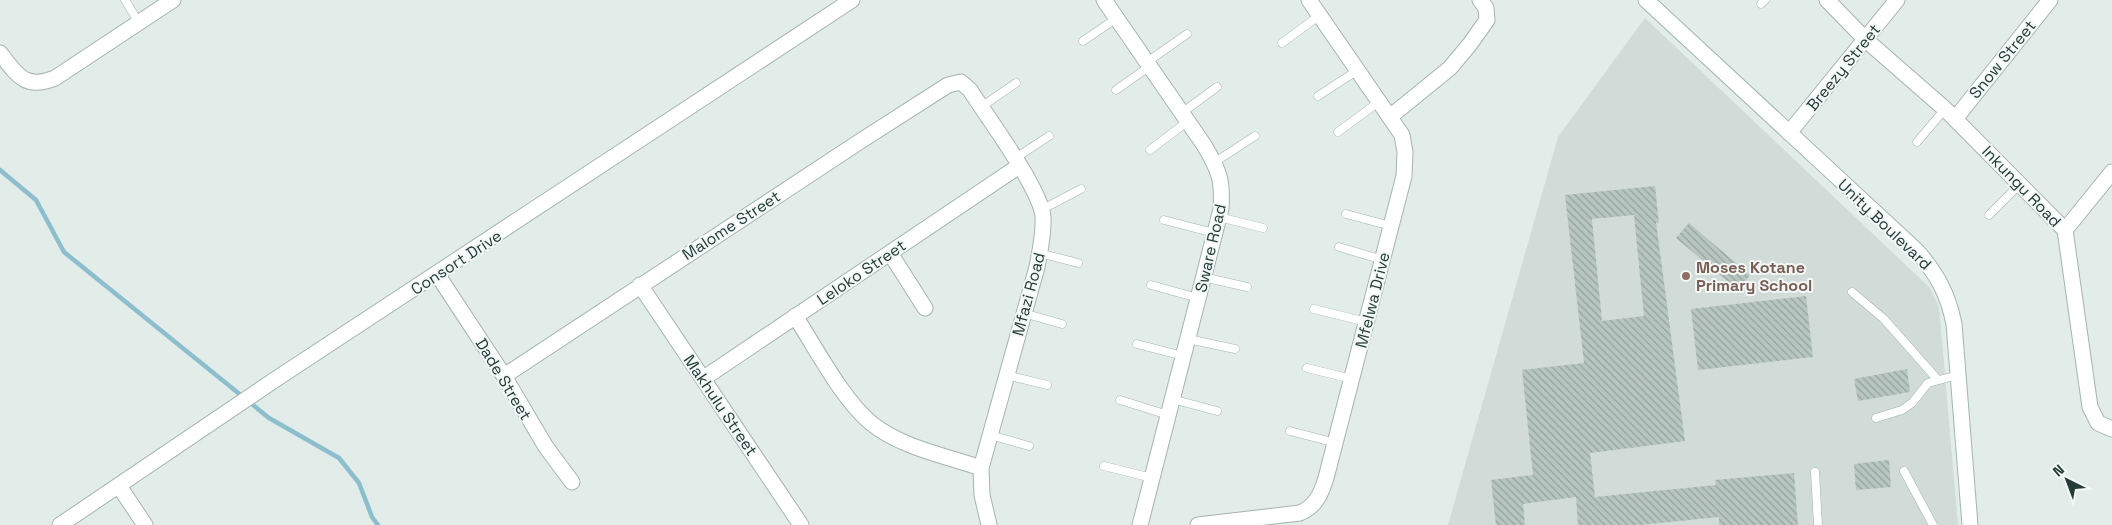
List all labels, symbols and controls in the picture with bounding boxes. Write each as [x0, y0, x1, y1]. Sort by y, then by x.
street label: Snow Street [1964, 16, 2040, 103]
street label: Breezy Street [1802, 19, 1885, 115]
street label: Inkungu Road [1977, 141, 2066, 232]
street label: Unity Boulevard [1833, 174, 1936, 274]
street label: Malome Street [678, 186, 784, 265]
street label: Sware Road [1190, 202, 1231, 294]
street label: Consort Drive [407, 225, 506, 300]
street label: Leloko Street [813, 235, 910, 310]
street label: Mfazi Road [1007, 250, 1050, 338]
street label: Mfelwa Drive [1350, 250, 1395, 350]
place label: Moses Kotane Primary School [1696, 257, 1812, 296]
marker: Moses Kotane Primary School [1680, 270, 1692, 282]
street label: Dade Street [471, 334, 536, 424]
street label: Makhulu Street [679, 351, 762, 460]
north arrow [2042, 455, 2092, 505]
text: N [2049, 461, 2068, 480]

